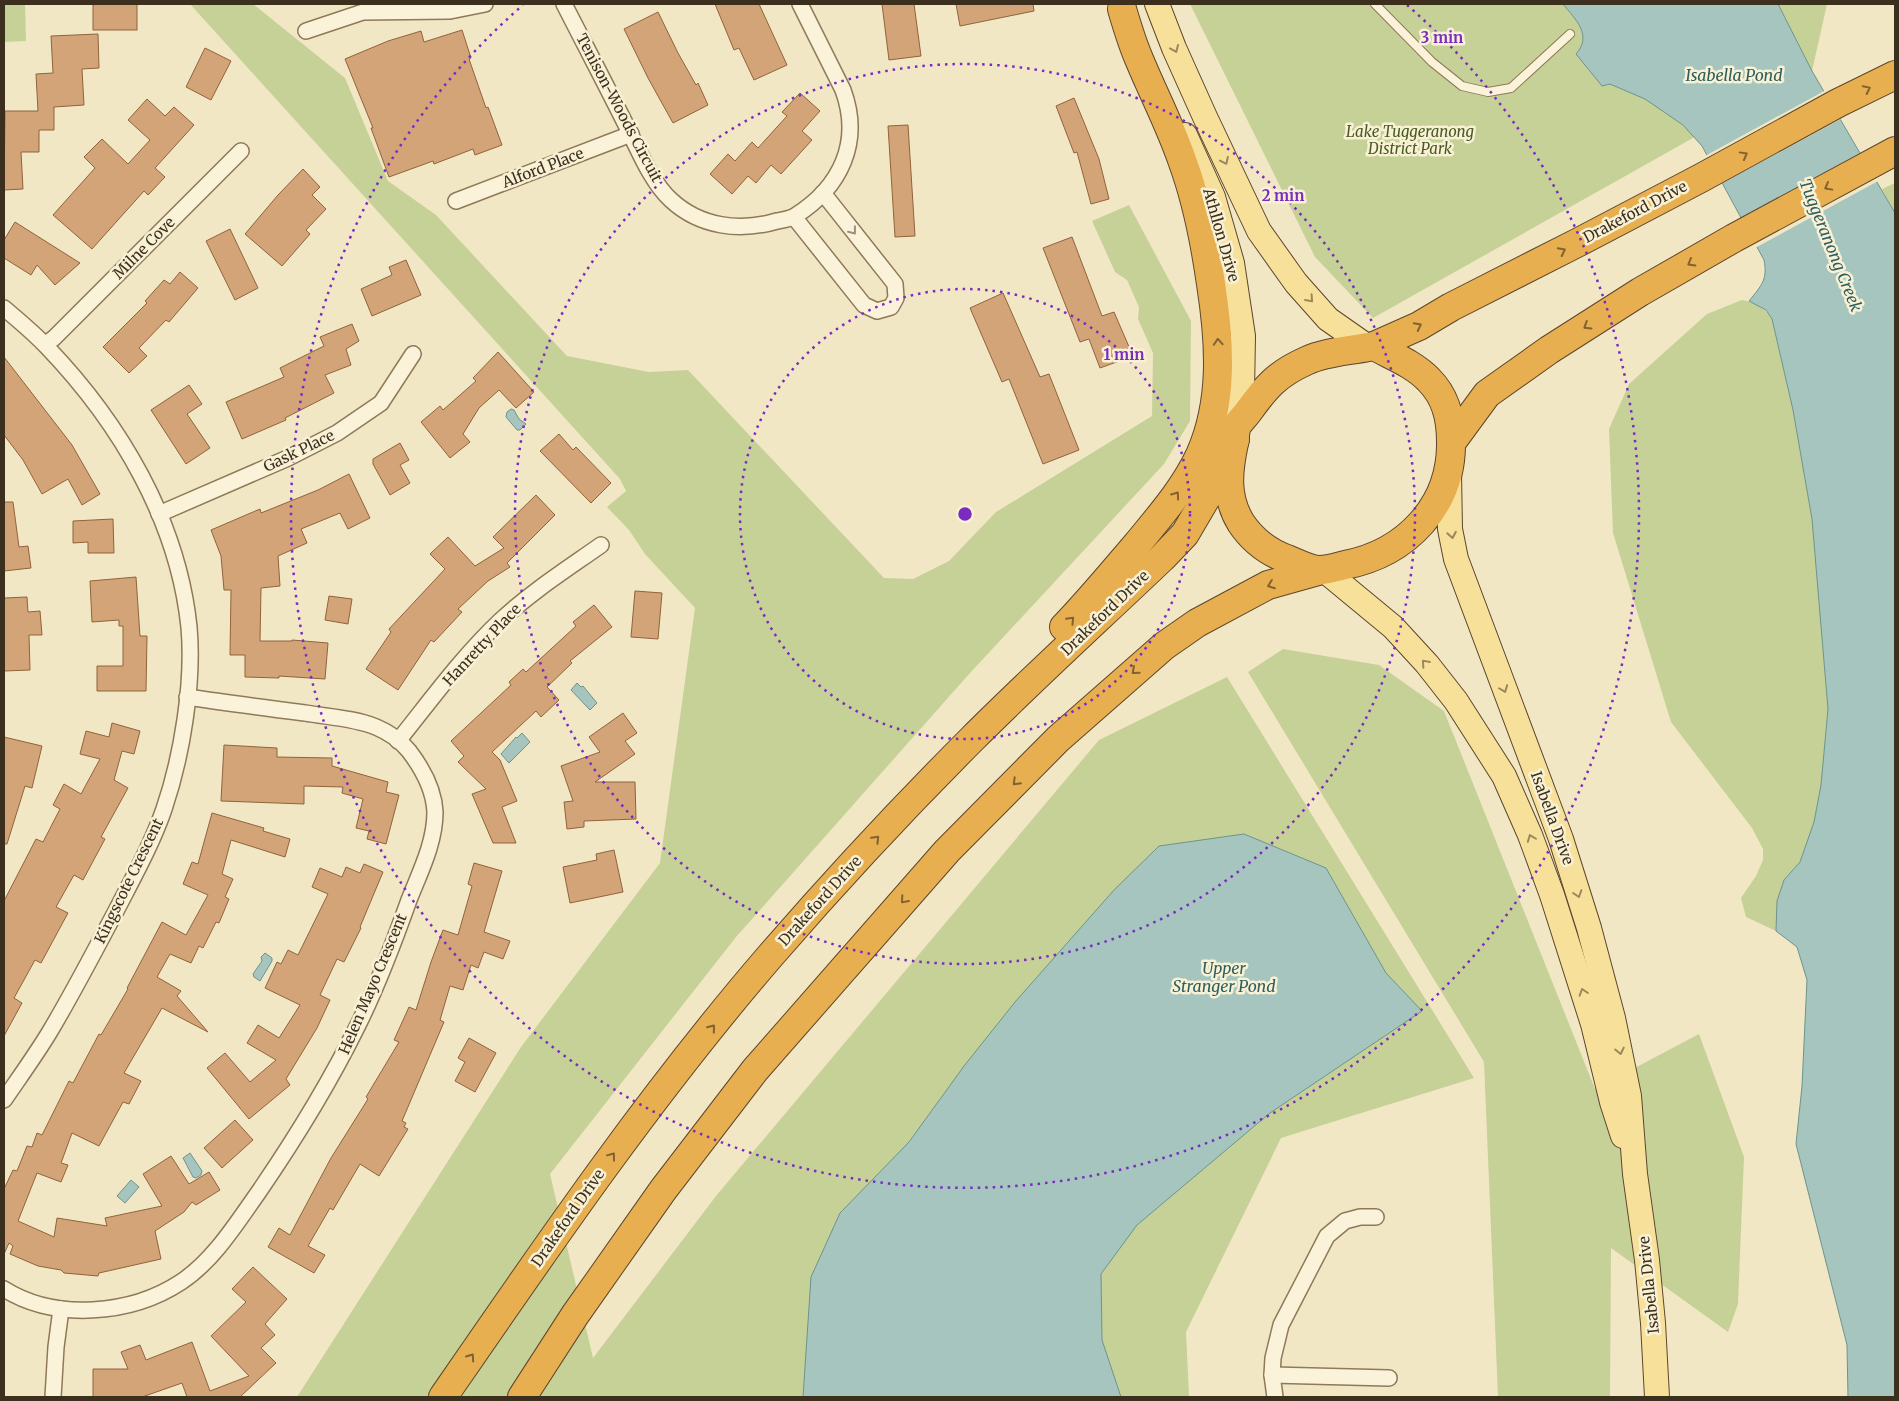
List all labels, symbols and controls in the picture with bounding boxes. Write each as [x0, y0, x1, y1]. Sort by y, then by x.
text: 3 min [1421, 28, 1463, 47]
street label: Tenison-Woods Circuit [572, 30, 667, 185]
one-way arrow [1168, 44, 1179, 53]
water label: Isabella Pond [1685, 65, 1783, 85]
one-way arrow [1862, 85, 1871, 95]
park label: Lake Tuggeranong District Park [1346, 122, 1474, 158]
street label: Alford Place [498, 143, 586, 192]
one-way arrow [1738, 151, 1747, 161]
one-way arrow [1219, 156, 1230, 165]
street label: Drakeford Drive [1580, 176, 1690, 247]
water label: Tuggeranong Creek [1795, 176, 1867, 315]
one-way arrow [1825, 180, 1834, 190]
street label: Athllon Drive [1199, 185, 1244, 284]
text: 2 min [1262, 186, 1304, 205]
street label: Milne Cove [109, 212, 179, 283]
one-way arrow [847, 226, 856, 235]
one-way arrow [1557, 247, 1566, 257]
one-way arrow [1688, 256, 1697, 266]
one-way arrow [1304, 293, 1313, 302]
one-way arrow [1584, 320, 1593, 329]
one-way arrow [1413, 322, 1422, 332]
one-way arrow [1212, 338, 1223, 346]
text: 1 min [1104, 345, 1144, 364]
street label: Gask Place [260, 425, 338, 476]
one-way arrow [1170, 491, 1179, 501]
centre of rings [956, 505, 974, 523]
one-way arrow [1446, 531, 1456, 540]
street label: Drakeford Drive [1057, 566, 1153, 659]
one-way arrow [1267, 579, 1276, 589]
street label: Hanretty Place [439, 599, 525, 690]
one-way arrow [1065, 616, 1074, 625]
one-way arrow [1422, 659, 1431, 668]
one-way arrow [1131, 665, 1140, 674]
one-way arrow [1498, 684, 1508, 692]
street label: Isabella Drive [1527, 769, 1578, 867]
one-way arrow [1013, 776, 1022, 785]
street label: Kingscote Crescent [90, 815, 167, 947]
one-way arrow [1527, 834, 1537, 843]
one-way arrow [870, 836, 879, 845]
street label: Drakeford Drive [774, 852, 865, 950]
one-way arrow [1573, 889, 1583, 898]
one-way arrow [901, 894, 910, 903]
street label: Helen Mayo Crescent [334, 910, 411, 1057]
water label: Upper Stranger Pond [1173, 958, 1276, 996]
one-way arrow [1579, 989, 1589, 997]
one-way arrow [706, 1024, 715, 1033]
one-way arrow [1614, 1047, 1625, 1055]
one-way arrow [606, 1152, 615, 1162]
street label: Drakeford Drive [527, 1165, 608, 1270]
street label: Isabella Drive [1634, 1235, 1663, 1335]
one-way arrow [465, 1353, 474, 1363]

